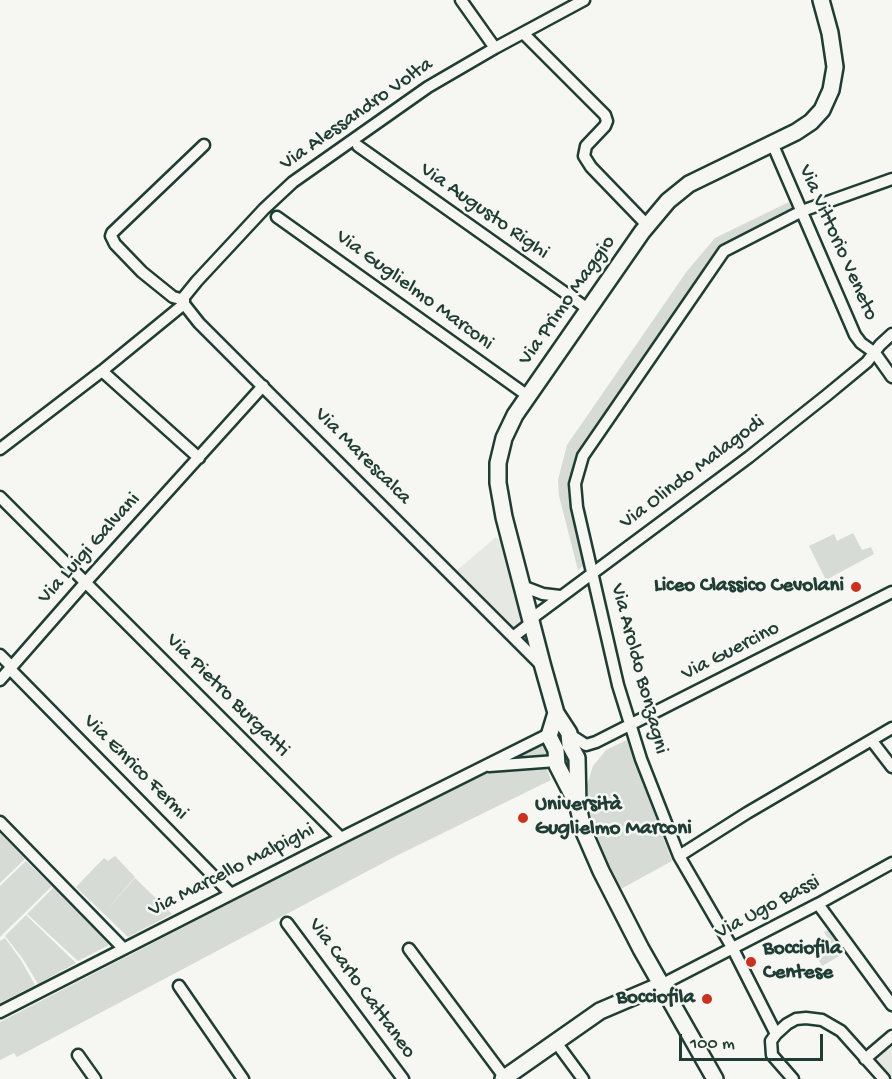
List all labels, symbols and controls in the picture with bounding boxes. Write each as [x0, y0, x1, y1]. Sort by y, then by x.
street label: Via Alessandro Volta [276, 53, 438, 177]
street label: Via Augusto Righi [414, 158, 554, 266]
street label: Via Vittorio Veneto [791, 161, 883, 325]
street label: Via Guglielmo Marconi [330, 225, 498, 357]
street label: Via Primo Maggio [514, 231, 622, 371]
street label: Via Marescalca [308, 403, 416, 511]
street label: Via Olindo Malagodi [616, 410, 770, 536]
street label: Via Luigi Galvani [33, 488, 147, 610]
place label: Liceo Classico Cevolani [654, 574, 844, 600]
marker: Liceo Classico Cevolani [849, 580, 863, 594]
street label: Via Aroldo Bonzagni [603, 581, 673, 757]
street label: Via Guercino [678, 617, 784, 687]
street label: Via Pietro Burgatti [160, 629, 294, 763]
street label: Via Enrico Fermi [77, 710, 193, 826]
place label: Università Guglielmo Marconi [535, 793, 692, 843]
marker: Università Guglielmo Marconi [516, 811, 530, 825]
street label: Via Marcello Malpighi [145, 818, 319, 924]
street label: Via Ugo Bassi [711, 870, 825, 946]
street label: Via Carlo Cattaneo [302, 914, 420, 1064]
place label: Bocciofila Centese [763, 937, 842, 987]
marker: Bocciofila Centese [744, 955, 758, 969]
place label: Bocciofila [616, 986, 695, 1012]
marker: Bocciofila [700, 992, 714, 1006]
scale bar [682, 1022, 826, 1060]
text: 100 m [690, 1034, 735, 1055]

